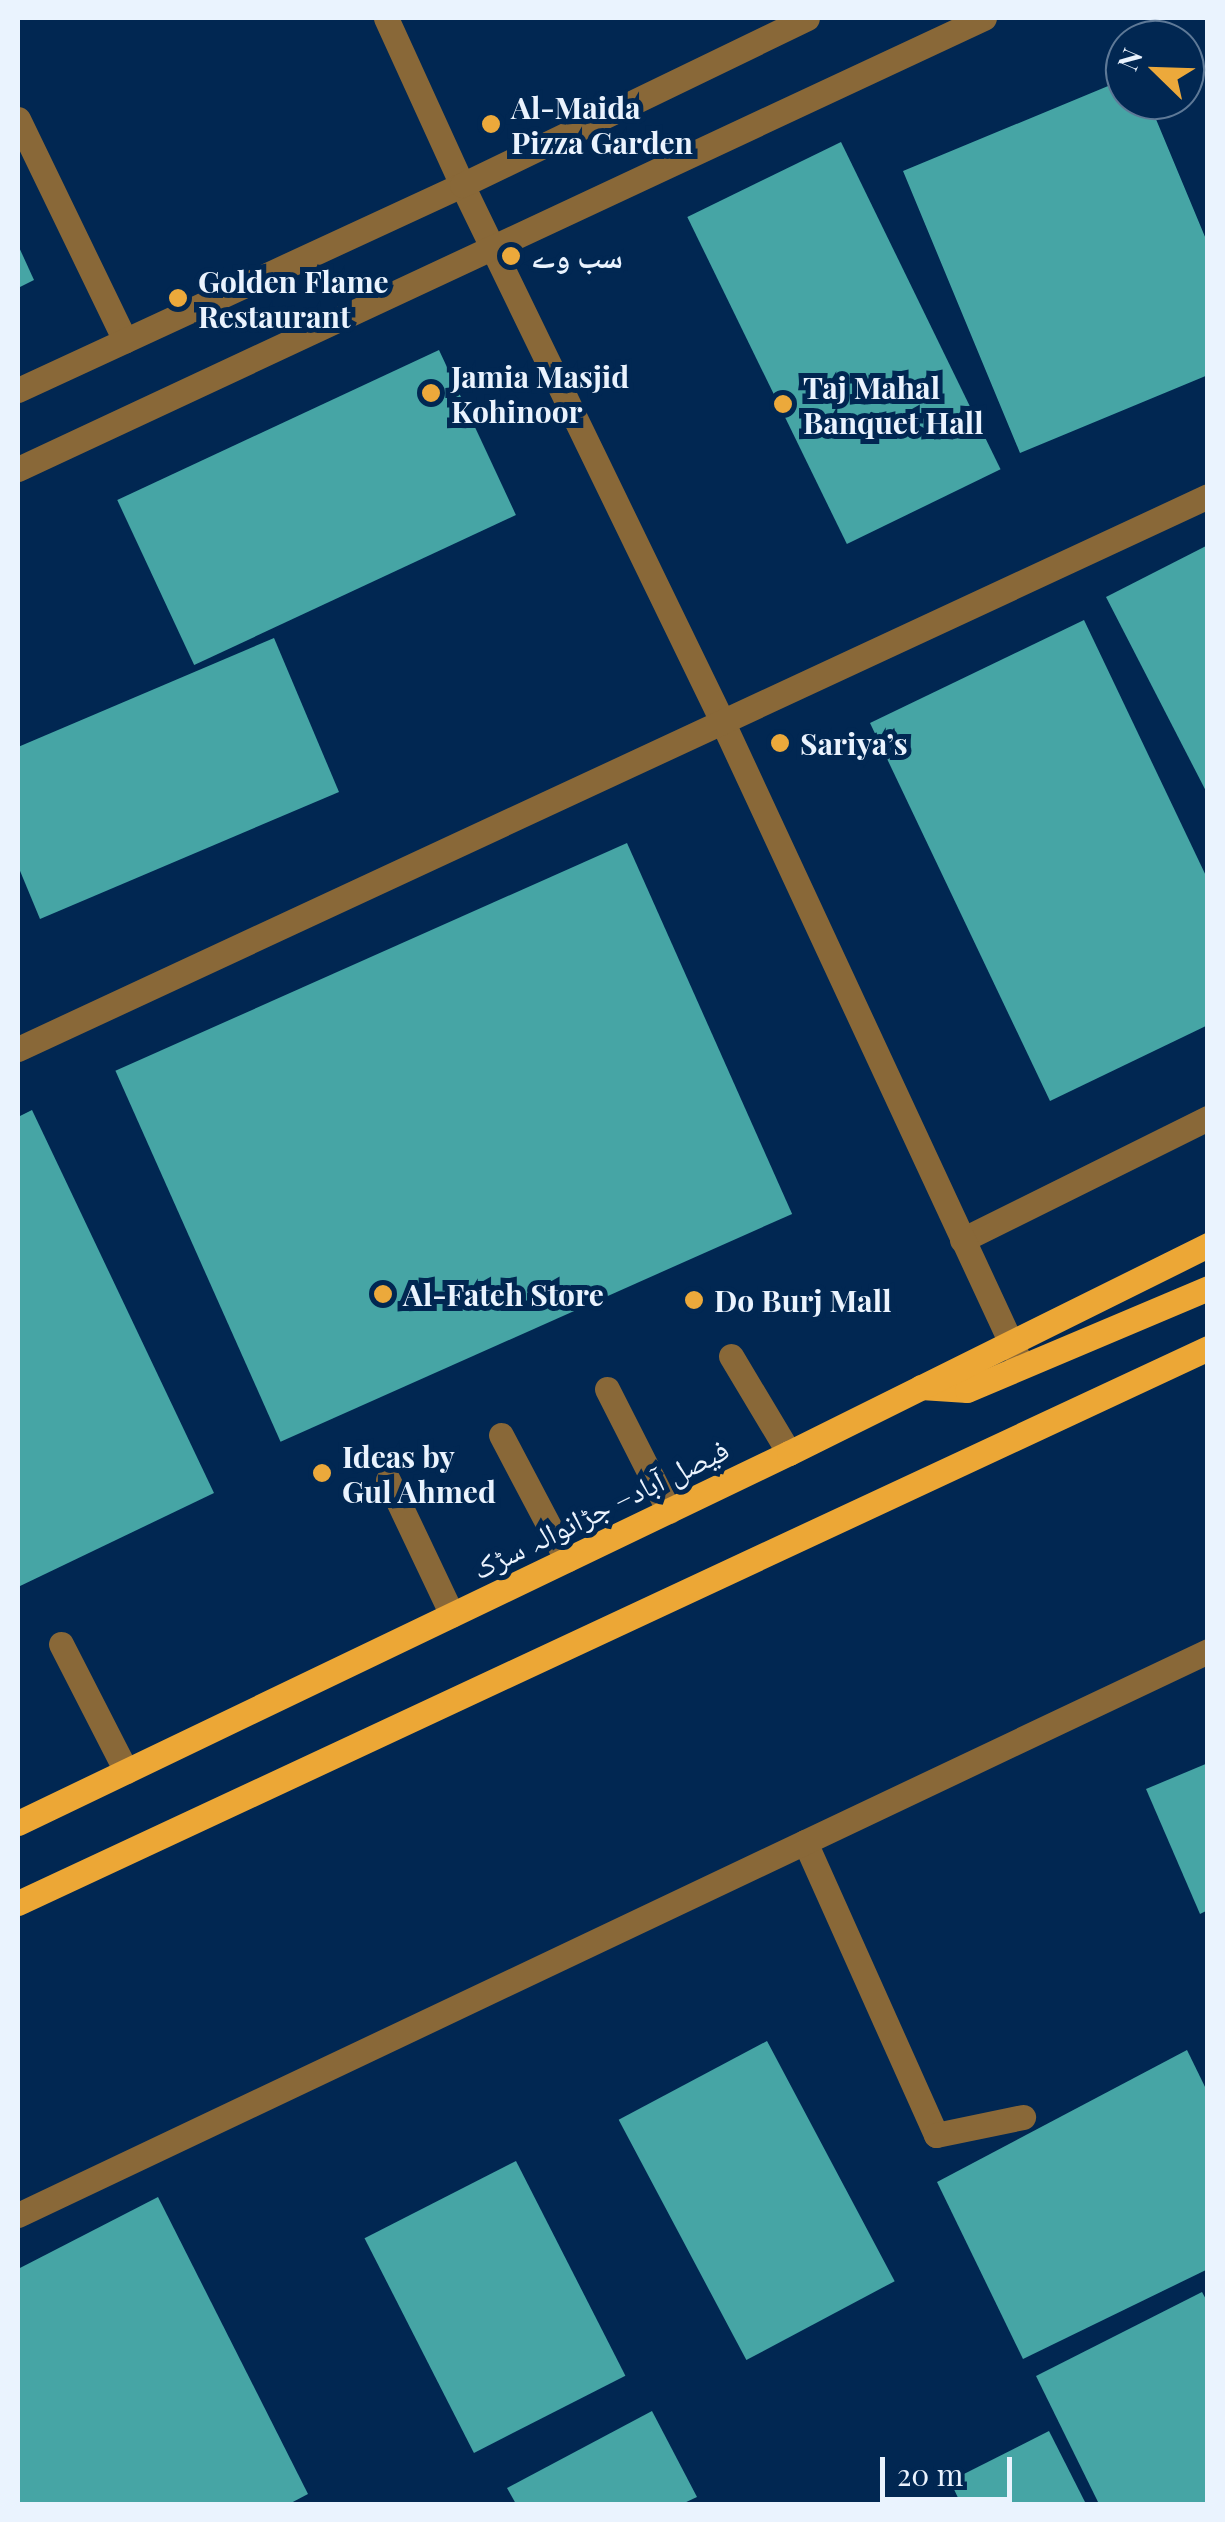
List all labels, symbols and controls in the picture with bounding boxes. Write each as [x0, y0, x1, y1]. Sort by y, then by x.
north arrow [1105, 20, 1205, 120]
text: N [1108, 42, 1150, 75]
place label: Al-Maida Pizza Garden [511, 89, 693, 160]
marker: Al-Maida Pizza Garden [480, 113, 502, 135]
place label: سب وے [531, 238, 623, 274]
marker: سب وے [500, 245, 522, 267]
place label: Golden Flame Restaurant [198, 263, 389, 334]
marker: Golden Flame Restaurant [167, 287, 189, 309]
place label: Jamia Masjid Kohinoor [451, 358, 629, 428]
place label: Taj Mahal Banquet Hall [803, 369, 984, 440]
marker: Jamia Masjid Kohinoor [420, 382, 442, 404]
marker: Taj Mahal Banquet Hall [772, 393, 794, 415]
place label: Sariya’s [800, 725, 907, 761]
marker: Sariya’s [769, 732, 791, 754]
place label: Al-Fateh Store [403, 1276, 604, 1312]
place label: Do Burj Mall [714, 1282, 891, 1318]
marker: Al-Fateh Store [372, 1283, 394, 1305]
marker: Do Burj Mall [683, 1289, 705, 1311]
street label: فیصل آباد– جڑانوالہ سڑک [466, 1430, 734, 1586]
place label: Ideas by Gul Ahmed [342, 1438, 497, 1508]
marker: Ideas by Gul Ahmed [311, 1462, 333, 1484]
scale bar [885, 2437, 1018, 2499]
text: 20 m [897, 2454, 963, 2494]

